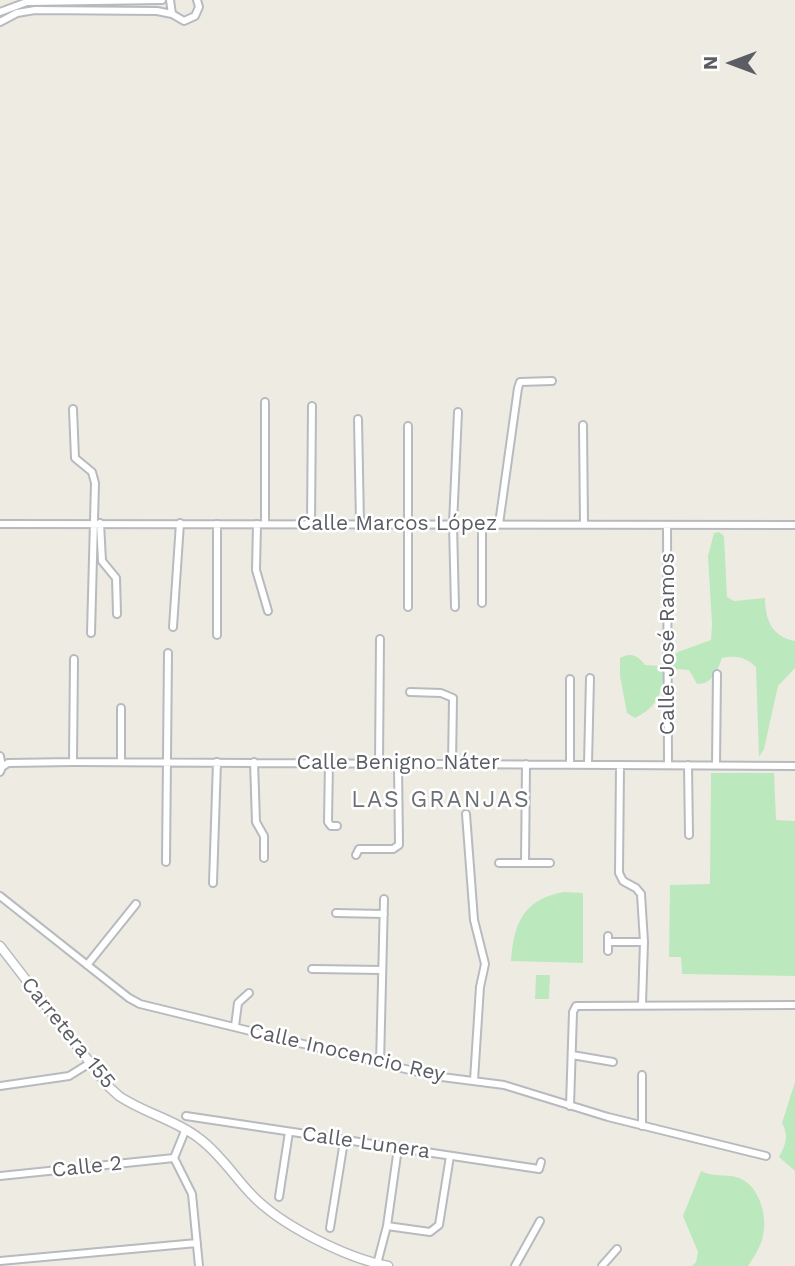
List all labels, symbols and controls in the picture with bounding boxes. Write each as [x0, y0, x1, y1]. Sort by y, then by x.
north arrow [697, 28, 767, 98]
text: N [699, 56, 722, 70]
street label: Calle Marcos López [297, 511, 497, 537]
street label: Calle José Ramos [655, 553, 681, 735]
street label: Calle Benigno Náter [296, 750, 500, 776]
district label: LAS GRANJAS [353, 786, 529, 814]
street label: Carretera 155 [15, 972, 121, 1094]
street label: Calle Inocencio Rey [247, 1018, 447, 1088]
street label: Calle Lunera [300, 1122, 432, 1164]
street label: Calle 2 [51, 1151, 123, 1183]

